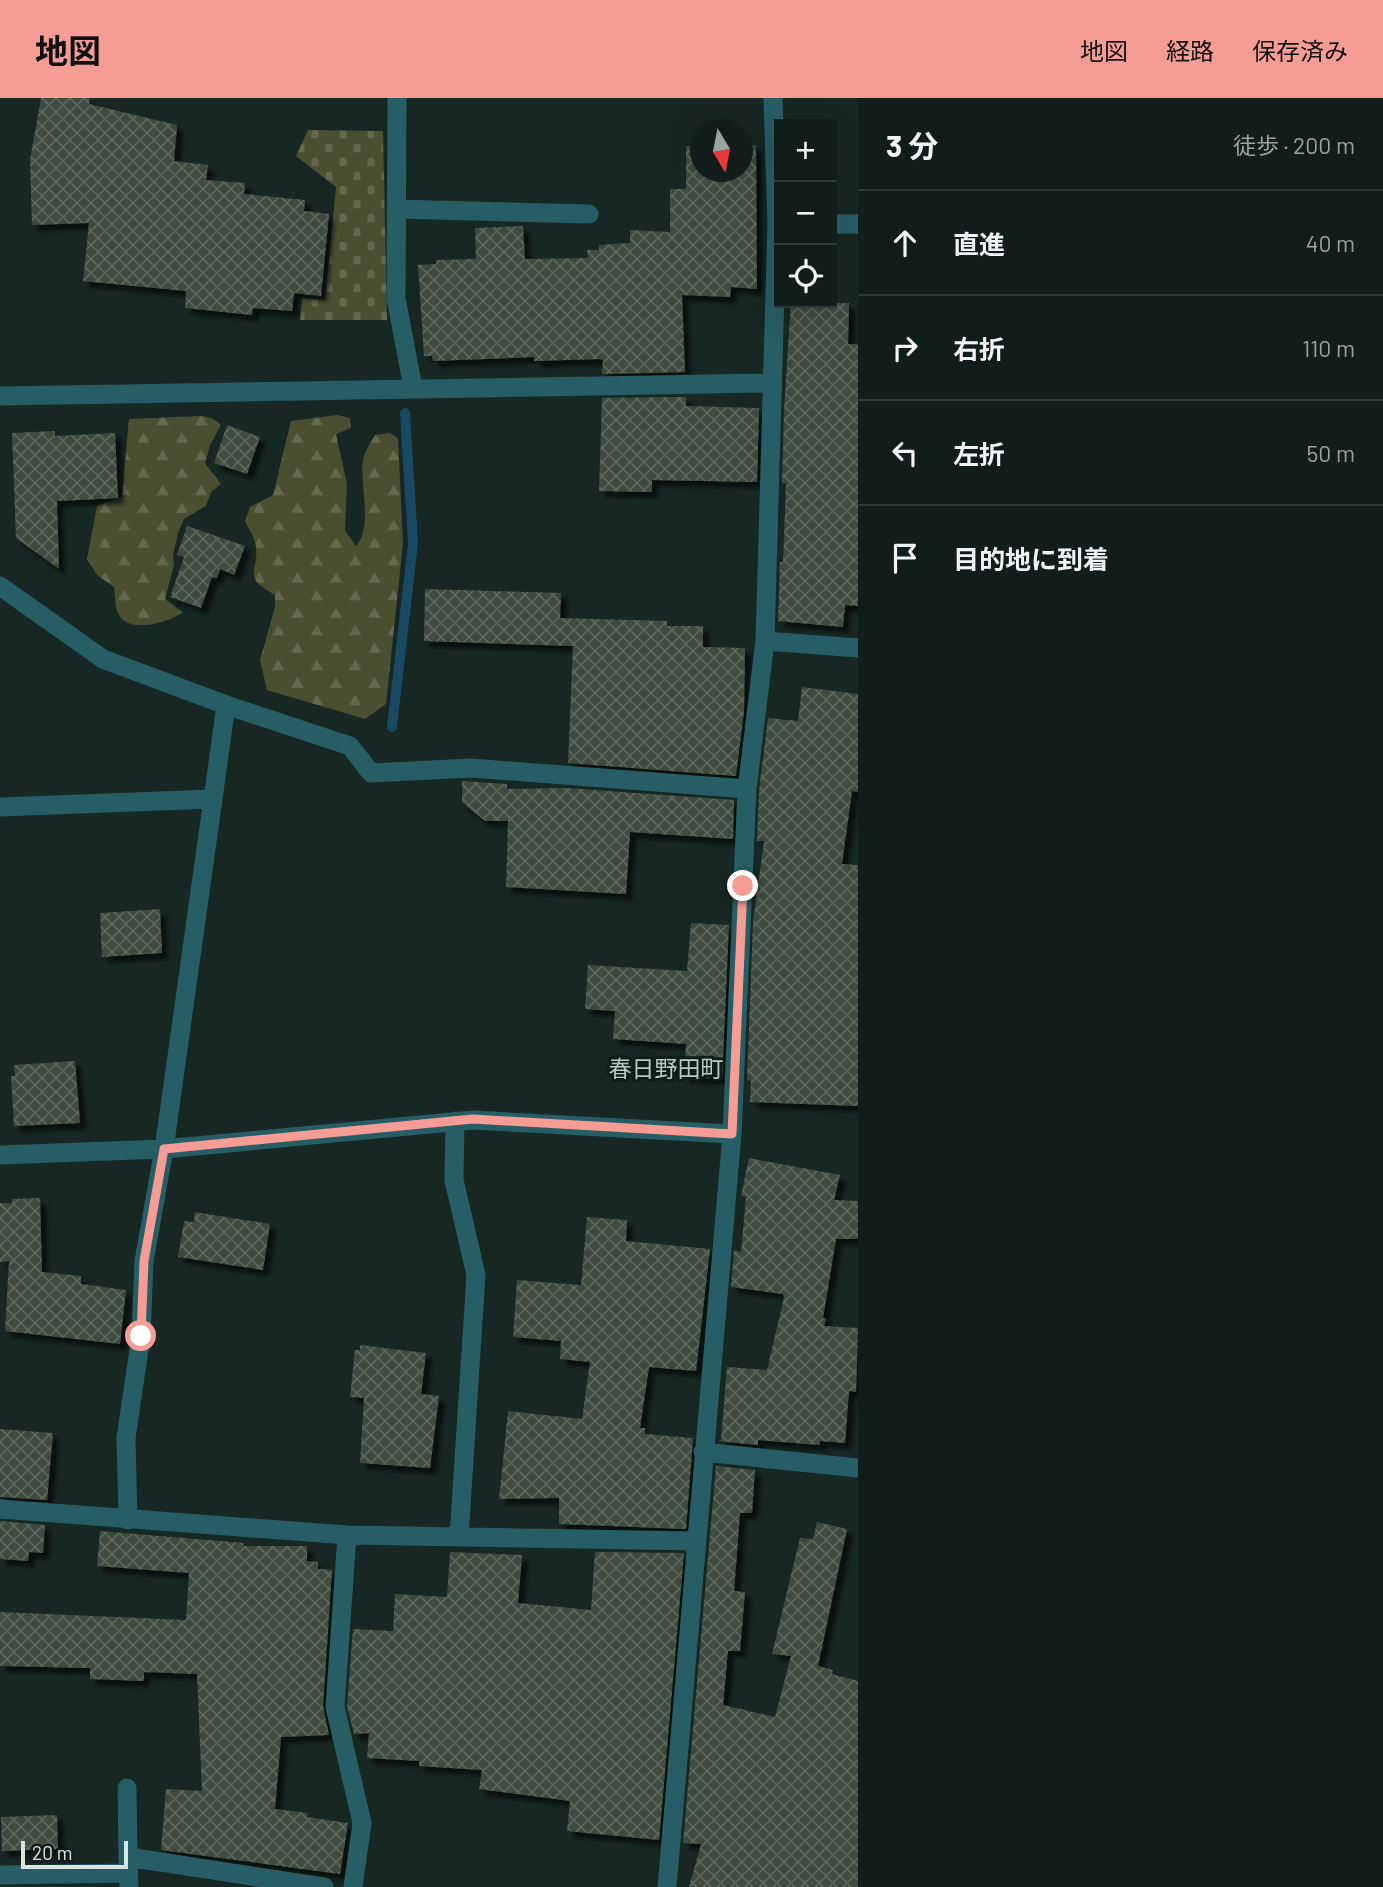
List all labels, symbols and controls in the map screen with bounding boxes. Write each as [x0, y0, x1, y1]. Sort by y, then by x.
text: 地図 [35, 30, 101, 70]
text: 地図 [1080, 36, 1128, 65]
text: 経路 [1166, 36, 1214, 65]
text: 保存済み [1252, 36, 1348, 65]
north arrow [690, 119, 753, 182]
map controls [774, 119, 837, 308]
button: + [774, 119, 837, 182]
text: 3 分 [886, 127, 938, 163]
text: 徒歩 · 200 m [1233, 131, 1355, 159]
button: − [774, 182, 837, 245]
icon: ahead [886, 224, 924, 262]
text: 直進 [953, 228, 1005, 259]
text: 40 m [1306, 229, 1355, 257]
button: locate [774, 245, 837, 308]
icon: right [886, 329, 924, 367]
text: 右折 [953, 333, 1005, 364]
text: 110 m [1302, 334, 1355, 362]
icon: left [886, 434, 924, 472]
text: 左折 [953, 438, 1005, 469]
text: 50 m [1307, 439, 1355, 467]
icon: arrive [886, 539, 924, 577]
text: 目的地に到着 [953, 543, 1109, 574]
route end [727, 870, 758, 901]
district label: 春日野田町 [609, 1054, 724, 1082]
route start [125, 1320, 156, 1351]
scale bar [21, 1838, 128, 1870]
text: 20 m [32, 1841, 72, 1864]

